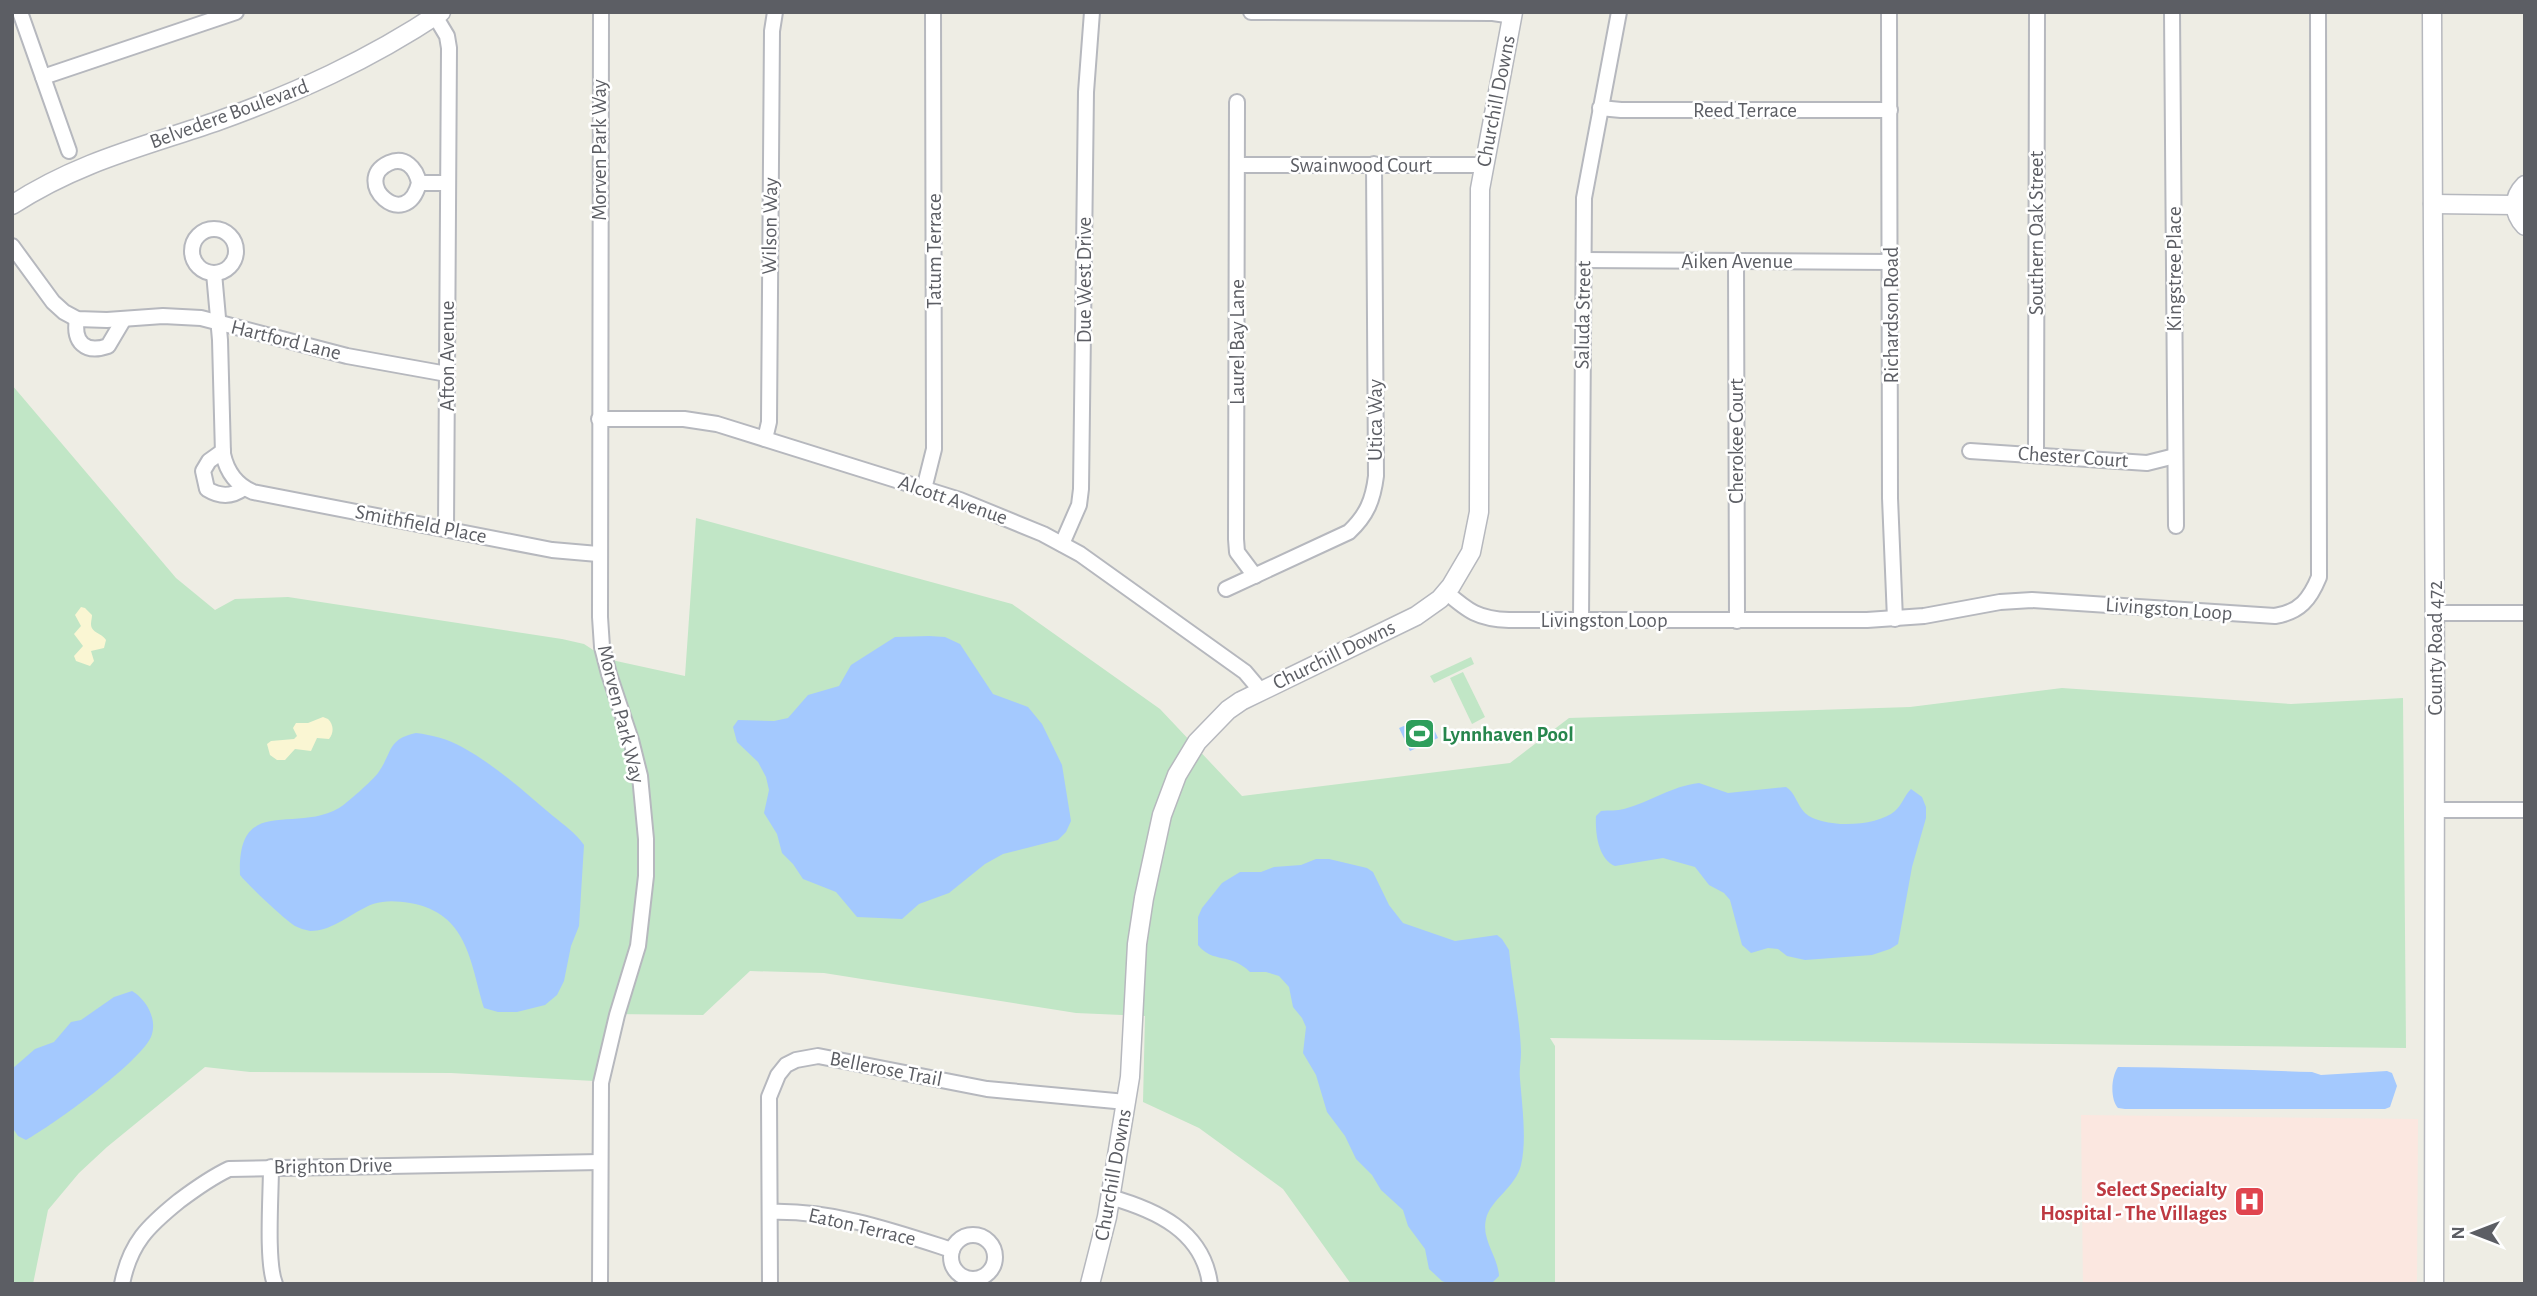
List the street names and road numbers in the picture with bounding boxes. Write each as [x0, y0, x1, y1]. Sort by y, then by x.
street label: Churchill Downs [1473, 34, 1519, 168]
street label: Belvedere Boulevard [147, 75, 311, 152]
street label: Morven Park Way [589, 79, 610, 221]
street label: Reed Terrace [1693, 100, 1797, 121]
street label: Southern Oak Street [2026, 151, 2047, 315]
street label: Swainwood Court [1290, 155, 1432, 176]
street label: Wilson Way [759, 177, 781, 275]
street label: Tatum Terrace [924, 193, 945, 309]
street label: Kingstree Place [2164, 206, 2185, 332]
street label: Due West Drive [1074, 217, 1095, 343]
street label: Richardson Road [1881, 246, 1902, 383]
street label: Aiken Avenue [1681, 251, 1793, 272]
street label: Saluda Street [1572, 260, 1594, 369]
street label: Laurel Bay Lane [1227, 279, 1248, 405]
street label: Afton Avenue [437, 301, 458, 411]
street label: Hartford Lane [229, 316, 343, 364]
street label: Cherokee Court [1726, 378, 1747, 504]
street label: Utica Way [1365, 379, 1386, 461]
street label: Chester Court [2017, 443, 2129, 471]
street label: Alcott Avenue [896, 472, 1010, 528]
street label: Smithfield Place [354, 501, 488, 547]
street label: County Road 472 [2425, 581, 2446, 715]
street label: Livingston Loop [2105, 594, 2233, 624]
street label: Livingston Loop [1540, 610, 1668, 631]
street label: Churchill Downs [1269, 616, 1399, 694]
street label: Morven Park Way [594, 643, 648, 785]
street label: Bellerose Trail [828, 1048, 944, 1090]
street label: Churchill Downs [1091, 1108, 1135, 1242]
street label: Brighton Drive [274, 1154, 392, 1178]
street label: Eaton Terrace [806, 1204, 918, 1250]

